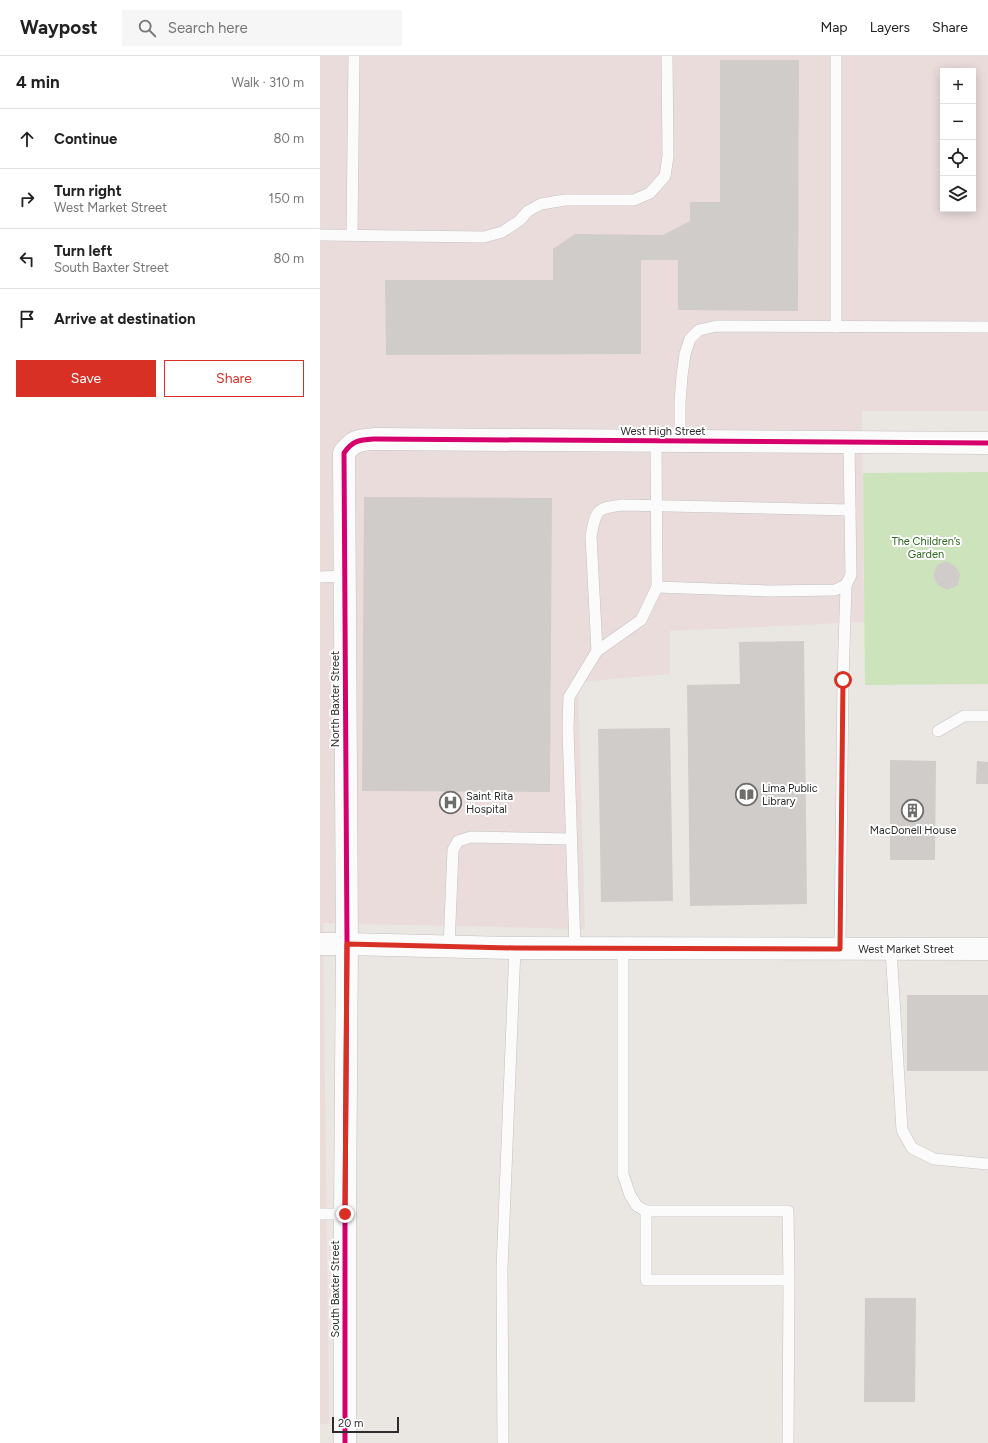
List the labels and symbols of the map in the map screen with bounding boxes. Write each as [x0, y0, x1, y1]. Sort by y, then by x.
street label: West High Street [620, 425, 706, 438]
park label: The Children’s Garden [892, 535, 960, 561]
street label: North Baxter Street [329, 651, 342, 747]
route start [834, 671, 852, 689]
library icon: Lima Public Library [734, 781, 760, 807]
place label: Lima Public Library [762, 782, 818, 808]
hospital icon: Saint Rita Hospital [438, 789, 464, 815]
place label: Saint Rita Hospital [466, 790, 513, 816]
building icon: MacDonell House [900, 797, 926, 823]
place label: MacDonell House [870, 824, 956, 837]
street label: West Market Street [858, 943, 954, 956]
route end [336, 1205, 354, 1223]
street label: South Baxter Street [329, 1240, 342, 1338]
scale bar [332, 1415, 399, 1434]

